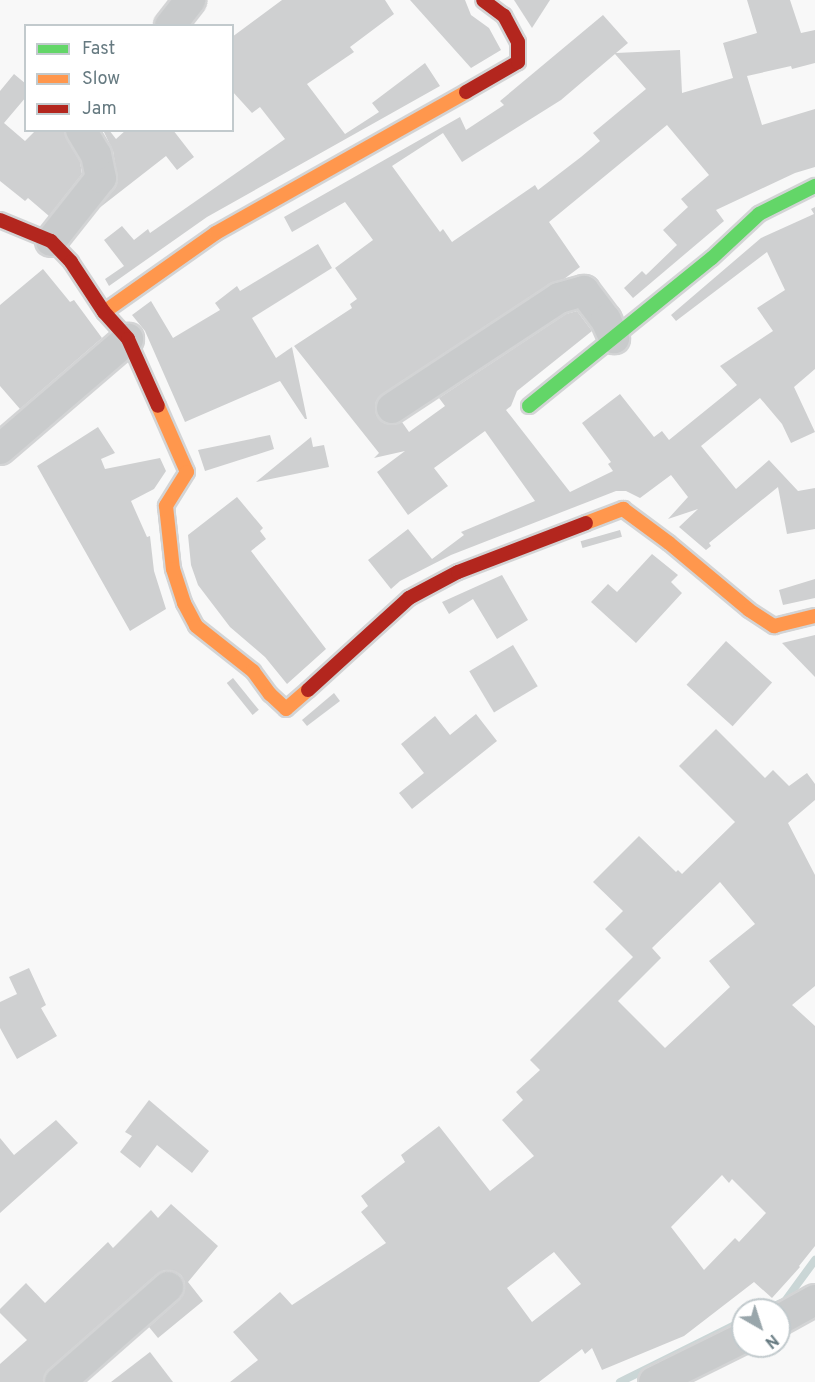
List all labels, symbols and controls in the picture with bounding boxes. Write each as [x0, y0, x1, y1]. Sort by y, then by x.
legend [24, 24, 234, 132]
text: Fast [82, 38, 115, 61]
text: Slow [82, 68, 120, 91]
text: Jam [82, 98, 117, 121]
north arrow [731, 1298, 791, 1358]
text: N [760, 1329, 782, 1352]

